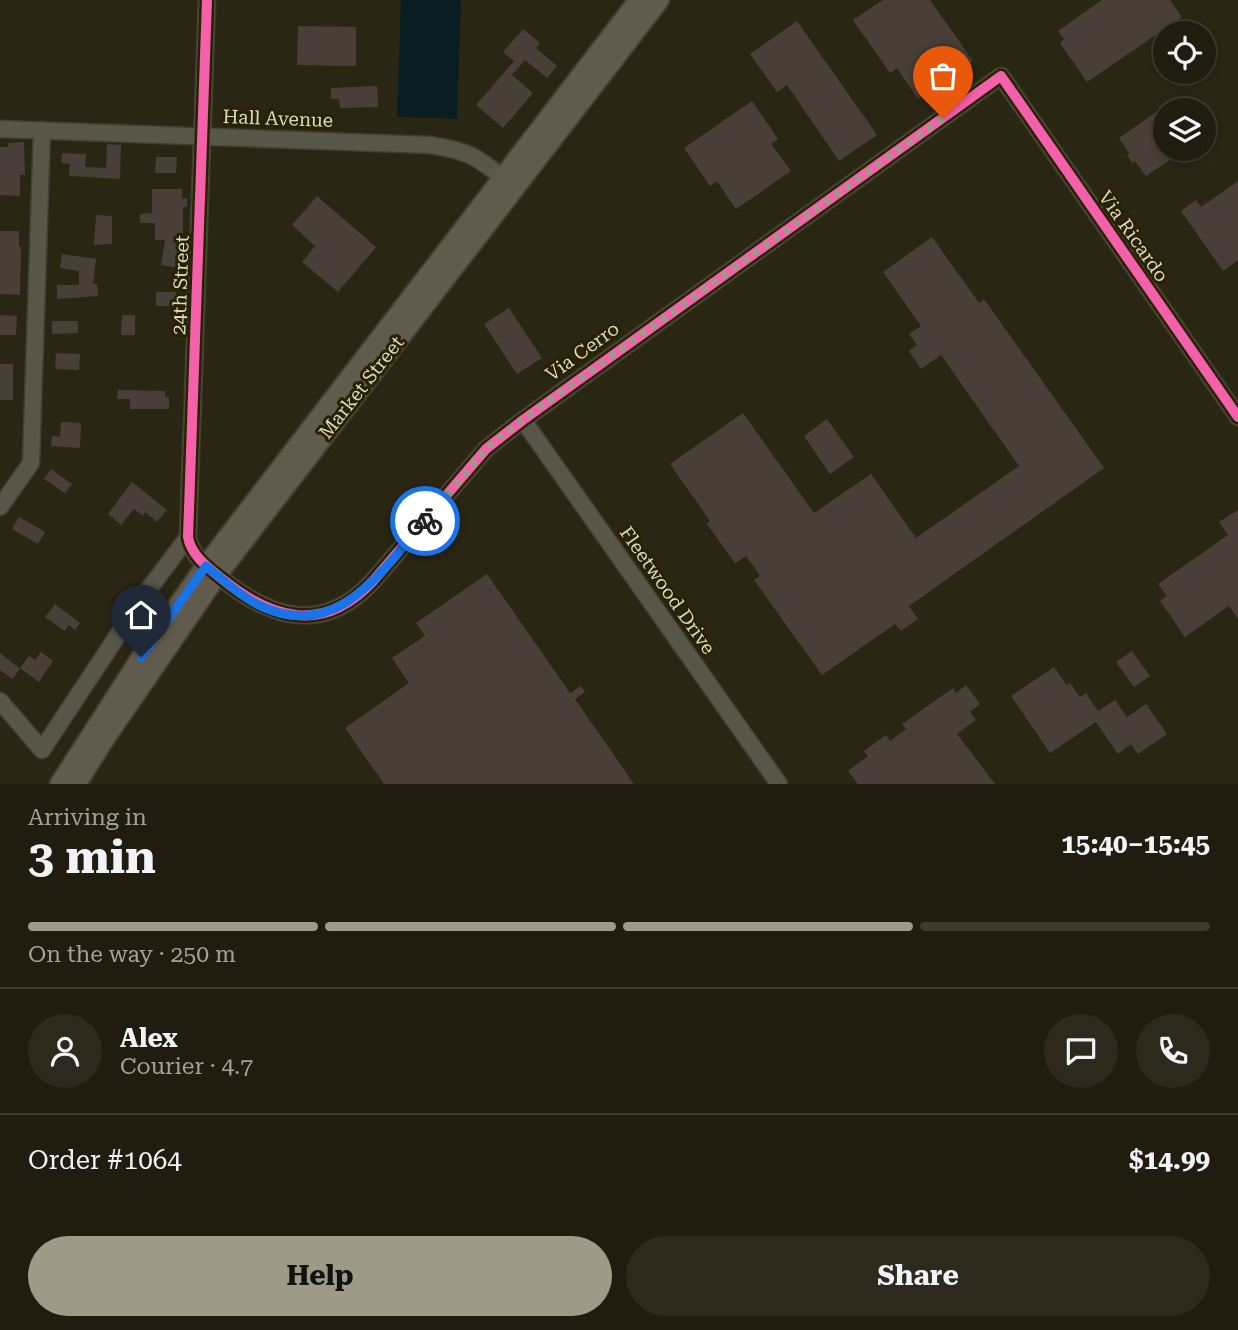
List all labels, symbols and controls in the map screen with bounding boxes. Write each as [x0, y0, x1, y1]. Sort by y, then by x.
map controls [1153, 21, 1216, 161]
button: locate [1153, 21, 1216, 84]
pin [913, 46, 973, 118]
icon: bag [924, 57, 962, 95]
button: layers [1153, 98, 1216, 161]
street label: Hall Avenue [222, 105, 334, 132]
street label: Via Ricardo [1094, 186, 1173, 286]
street label: 24th Street [167, 235, 194, 335]
street label: Via Cerro [541, 317, 624, 386]
street label: Market Street [314, 331, 409, 443]
courier [390, 486, 460, 556]
icon: bike [406, 502, 444, 540]
street label: Fleetwood Drive [615, 522, 720, 659]
pin [111, 585, 171, 657]
icon: home [122, 596, 160, 634]
text: Arriving in [28, 804, 147, 831]
text: 15:40–15:45 [1061, 829, 1210, 859]
text: 3 min [28, 830, 156, 884]
text: On the way · 250 m [28, 941, 236, 968]
button: person [28, 1014, 102, 1088]
button: chat [1044, 1014, 1118, 1088]
button: phone [1136, 1014, 1210, 1088]
text: Alex [120, 1023, 178, 1053]
text: Courier · 4.7 [120, 1053, 253, 1080]
text: Order #1064 [28, 1145, 182, 1175]
text: $14.99 [1129, 1145, 1210, 1175]
button: Help [28, 1236, 612, 1316]
button: Share [626, 1236, 1210, 1316]

